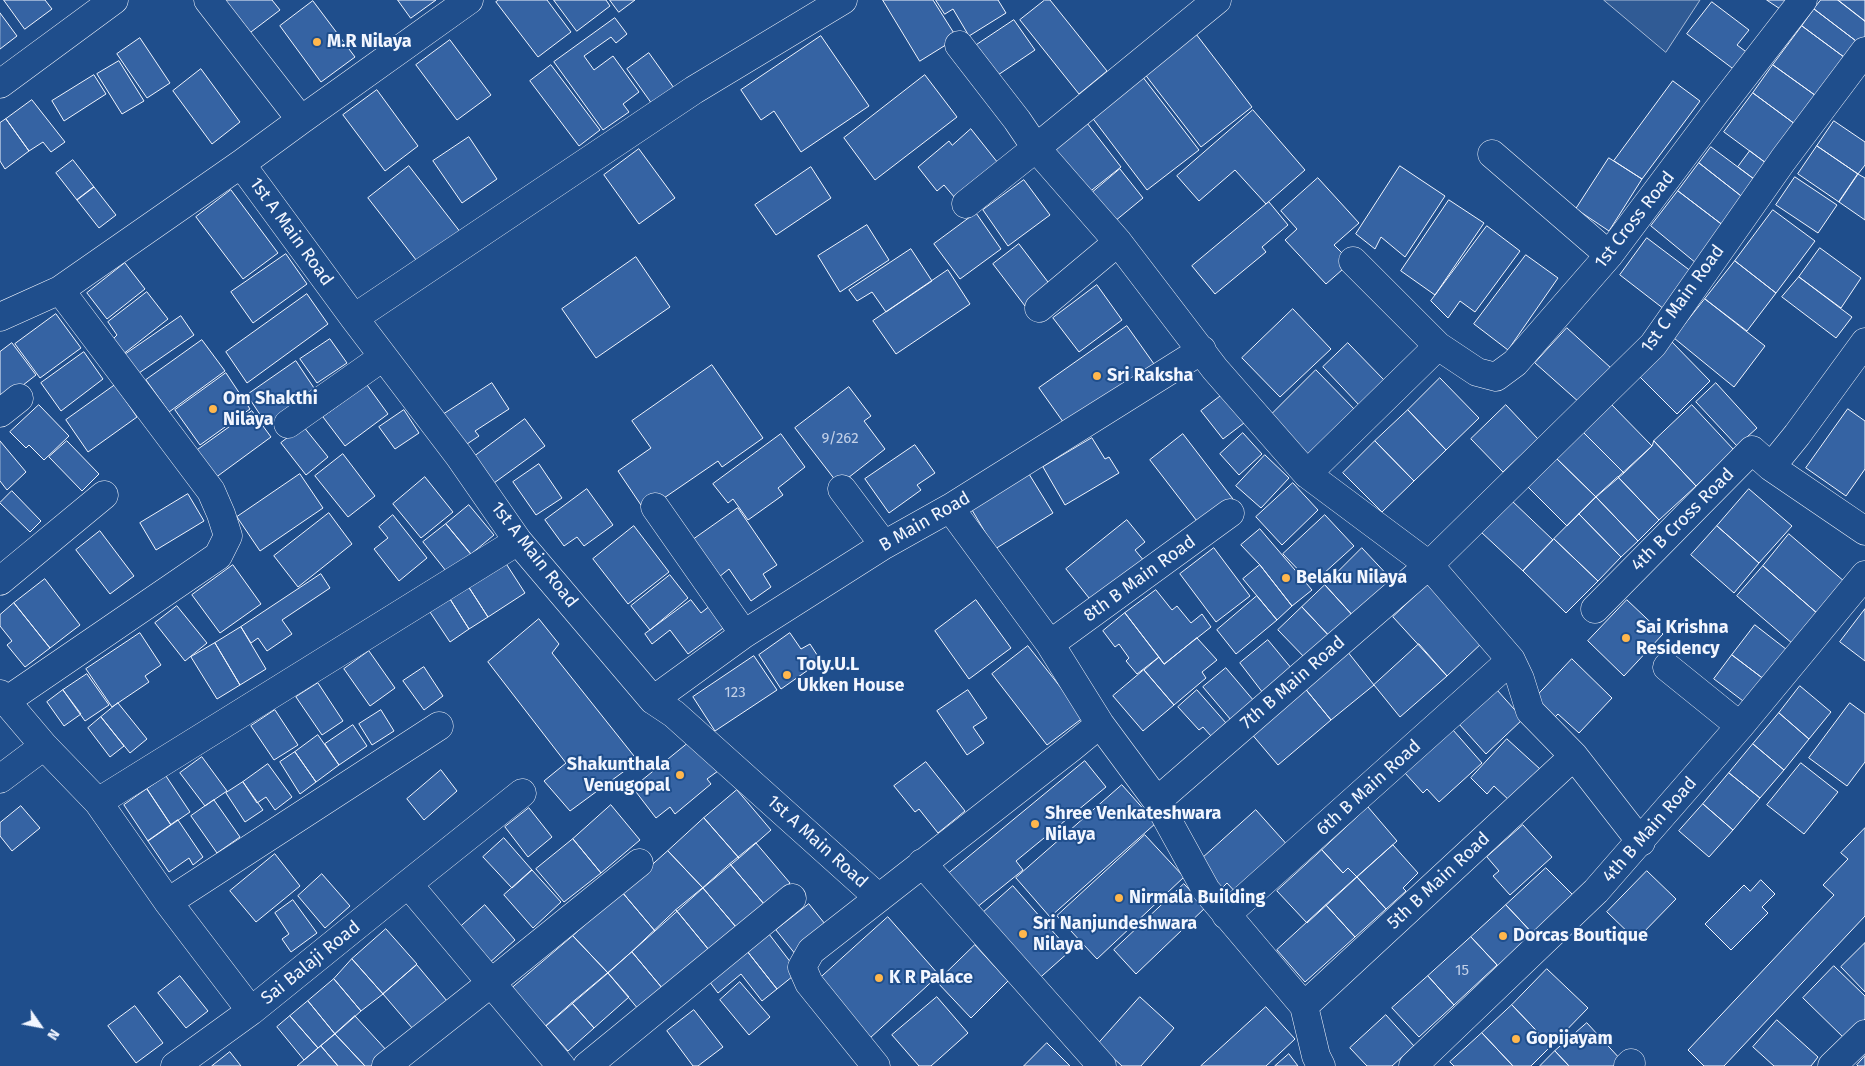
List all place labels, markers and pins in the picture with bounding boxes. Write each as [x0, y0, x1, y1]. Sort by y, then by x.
place label: M.R Nilaya [327, 31, 411, 53]
marker: M.R Nilaya [311, 36, 323, 48]
place label: Sri Raksha [1107, 365, 1193, 387]
marker: Sri Raksha [1091, 370, 1103, 382]
place label: Om Shakthi Nilaya [223, 388, 318, 430]
marker: Om Shakthi Nilaya [207, 403, 219, 415]
place label: Belaku Nilaya [1296, 567, 1407, 589]
marker: Belaku Nilaya [1280, 572, 1292, 584]
place label: Sai Krishna Residency [1636, 617, 1729, 660]
marker: Sai Krishna Residency [1620, 632, 1632, 644]
place label: Toly.U.L Ukken House [797, 654, 904, 696]
marker: Toly.U.L Ukken House [781, 669, 793, 681]
place label: Shakunthala Venugopal [567, 754, 670, 796]
marker: Shakunthala Venugopal [674, 769, 686, 781]
place label: Shree Venkateshwara Nilaya [1045, 803, 1221, 846]
marker: Shree Venkateshwara Nilaya [1029, 818, 1041, 830]
place label: Nirmala Building [1129, 887, 1265, 909]
marker: Nirmala Building [1113, 892, 1125, 904]
place label: Sri Nanjundeshwara Nilaya [1033, 913, 1197, 956]
place label: Dorcas Boutique [1513, 925, 1648, 947]
marker: Sri Nanjundeshwara Nilaya [1017, 928, 1029, 940]
marker: Dorcas Boutique [1497, 930, 1509, 942]
place label: K R Palace [889, 967, 973, 989]
marker: K R Palace [873, 972, 885, 984]
place label: Gopijayam [1526, 1028, 1613, 1050]
marker: Gopijayam [1510, 1033, 1522, 1045]

